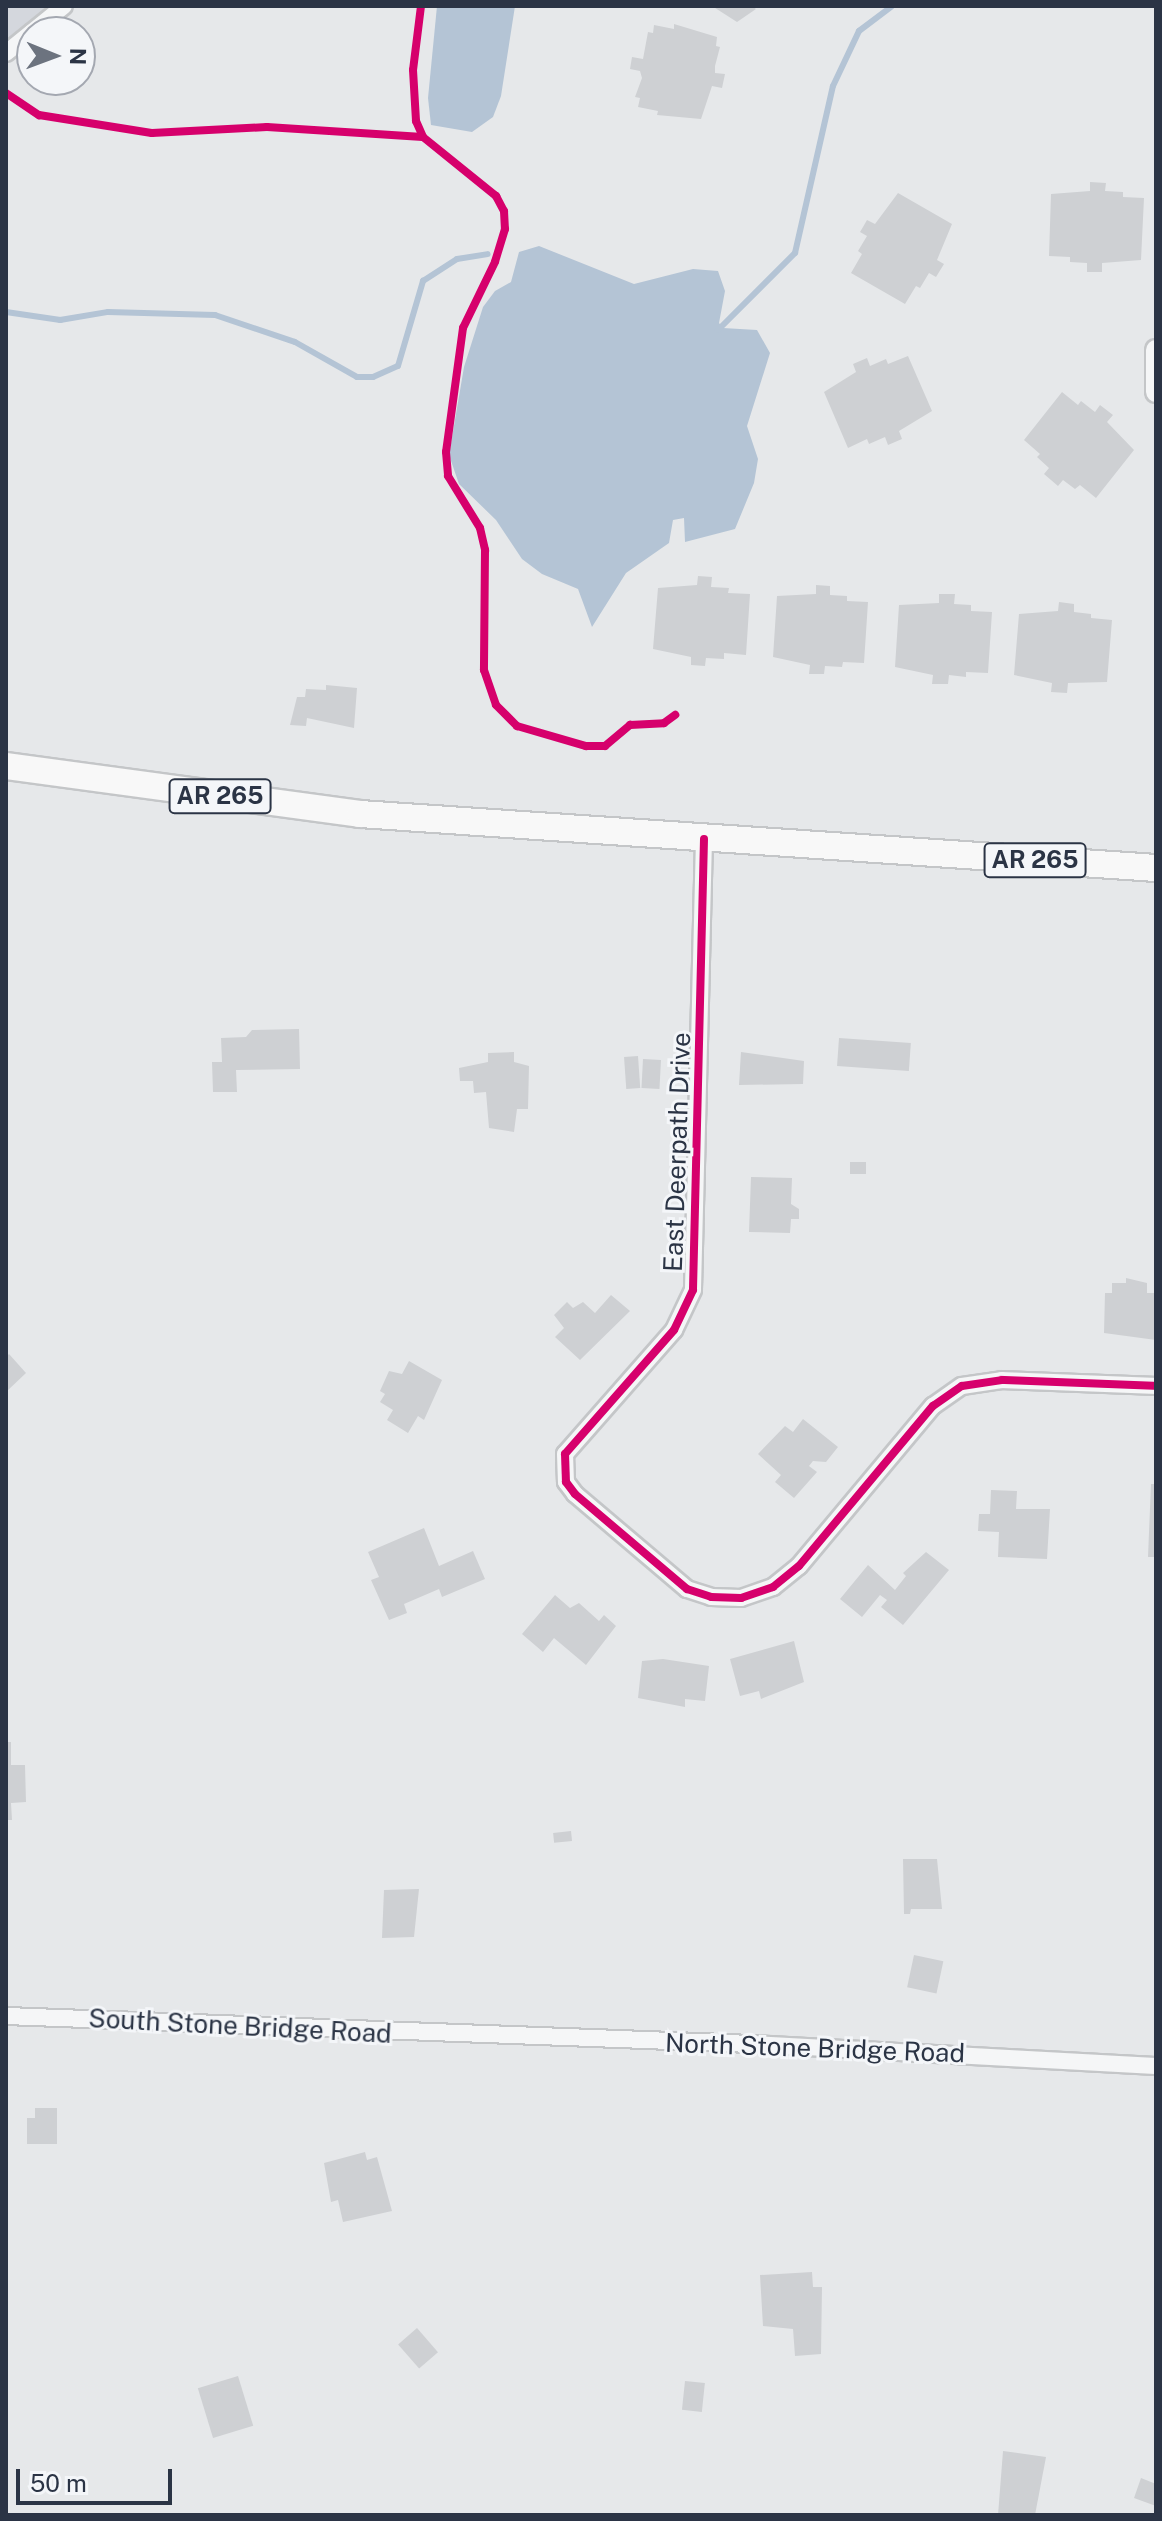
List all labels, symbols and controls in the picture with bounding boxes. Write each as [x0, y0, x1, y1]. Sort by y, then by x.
north arrow [16, 16, 96, 96]
text: N [65, 48, 91, 65]
road number: AR 265 [168, 776, 272, 816]
road number: AR 265 [983, 840, 1087, 880]
street label: East Deerpath Drive [657, 1032, 697, 1272]
street label: South Stone Bridge Road [87, 2002, 393, 2050]
street label: North Stone Bridge Road [664, 2027, 966, 2069]
scale bar [20, 2453, 176, 2503]
text: 50 m [30, 2469, 87, 2497]

